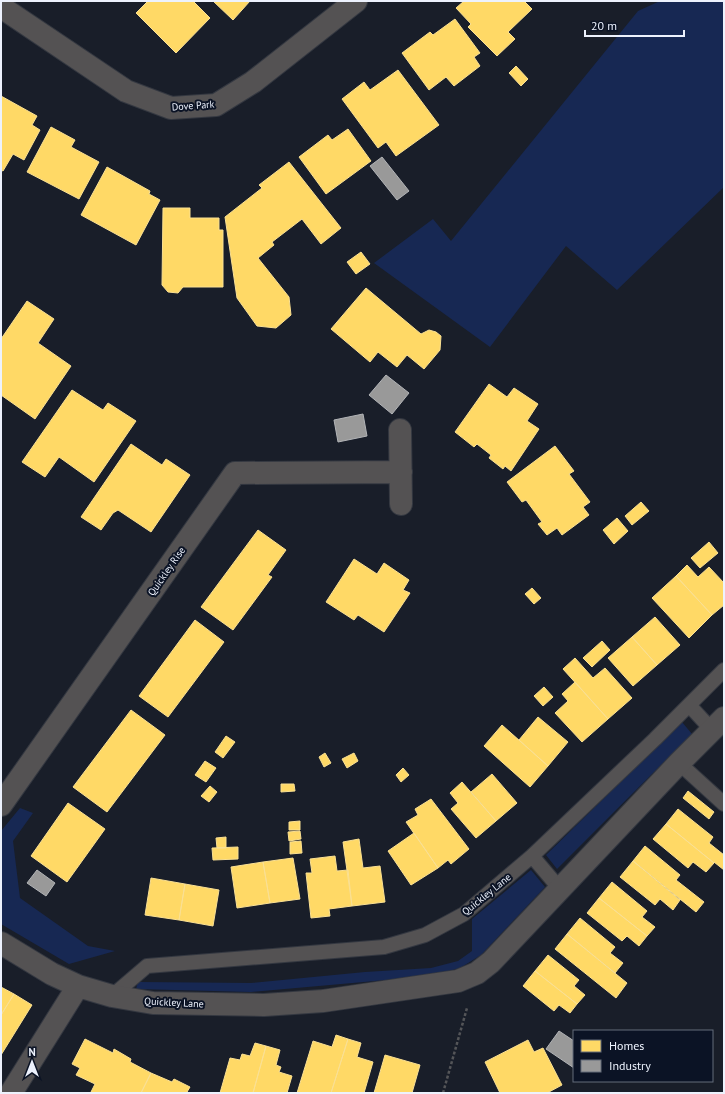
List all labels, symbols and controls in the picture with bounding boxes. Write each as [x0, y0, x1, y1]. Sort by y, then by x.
scale bar [585, 12, 684, 38]
text: 20 m [591, 18, 617, 33]
street label: Dove Park [171, 98, 215, 113]
street label: Quickley Rise [145, 544, 188, 598]
street label: Quickley Lane [459, 871, 514, 918]
street label: Quickley Lane [144, 994, 204, 1011]
legend [573, 1030, 713, 1082]
text: Homes [609, 1038, 644, 1053]
north arrow [12, 1042, 52, 1082]
text: N [28, 1045, 36, 1059]
text: Industry [609, 1058, 651, 1073]

